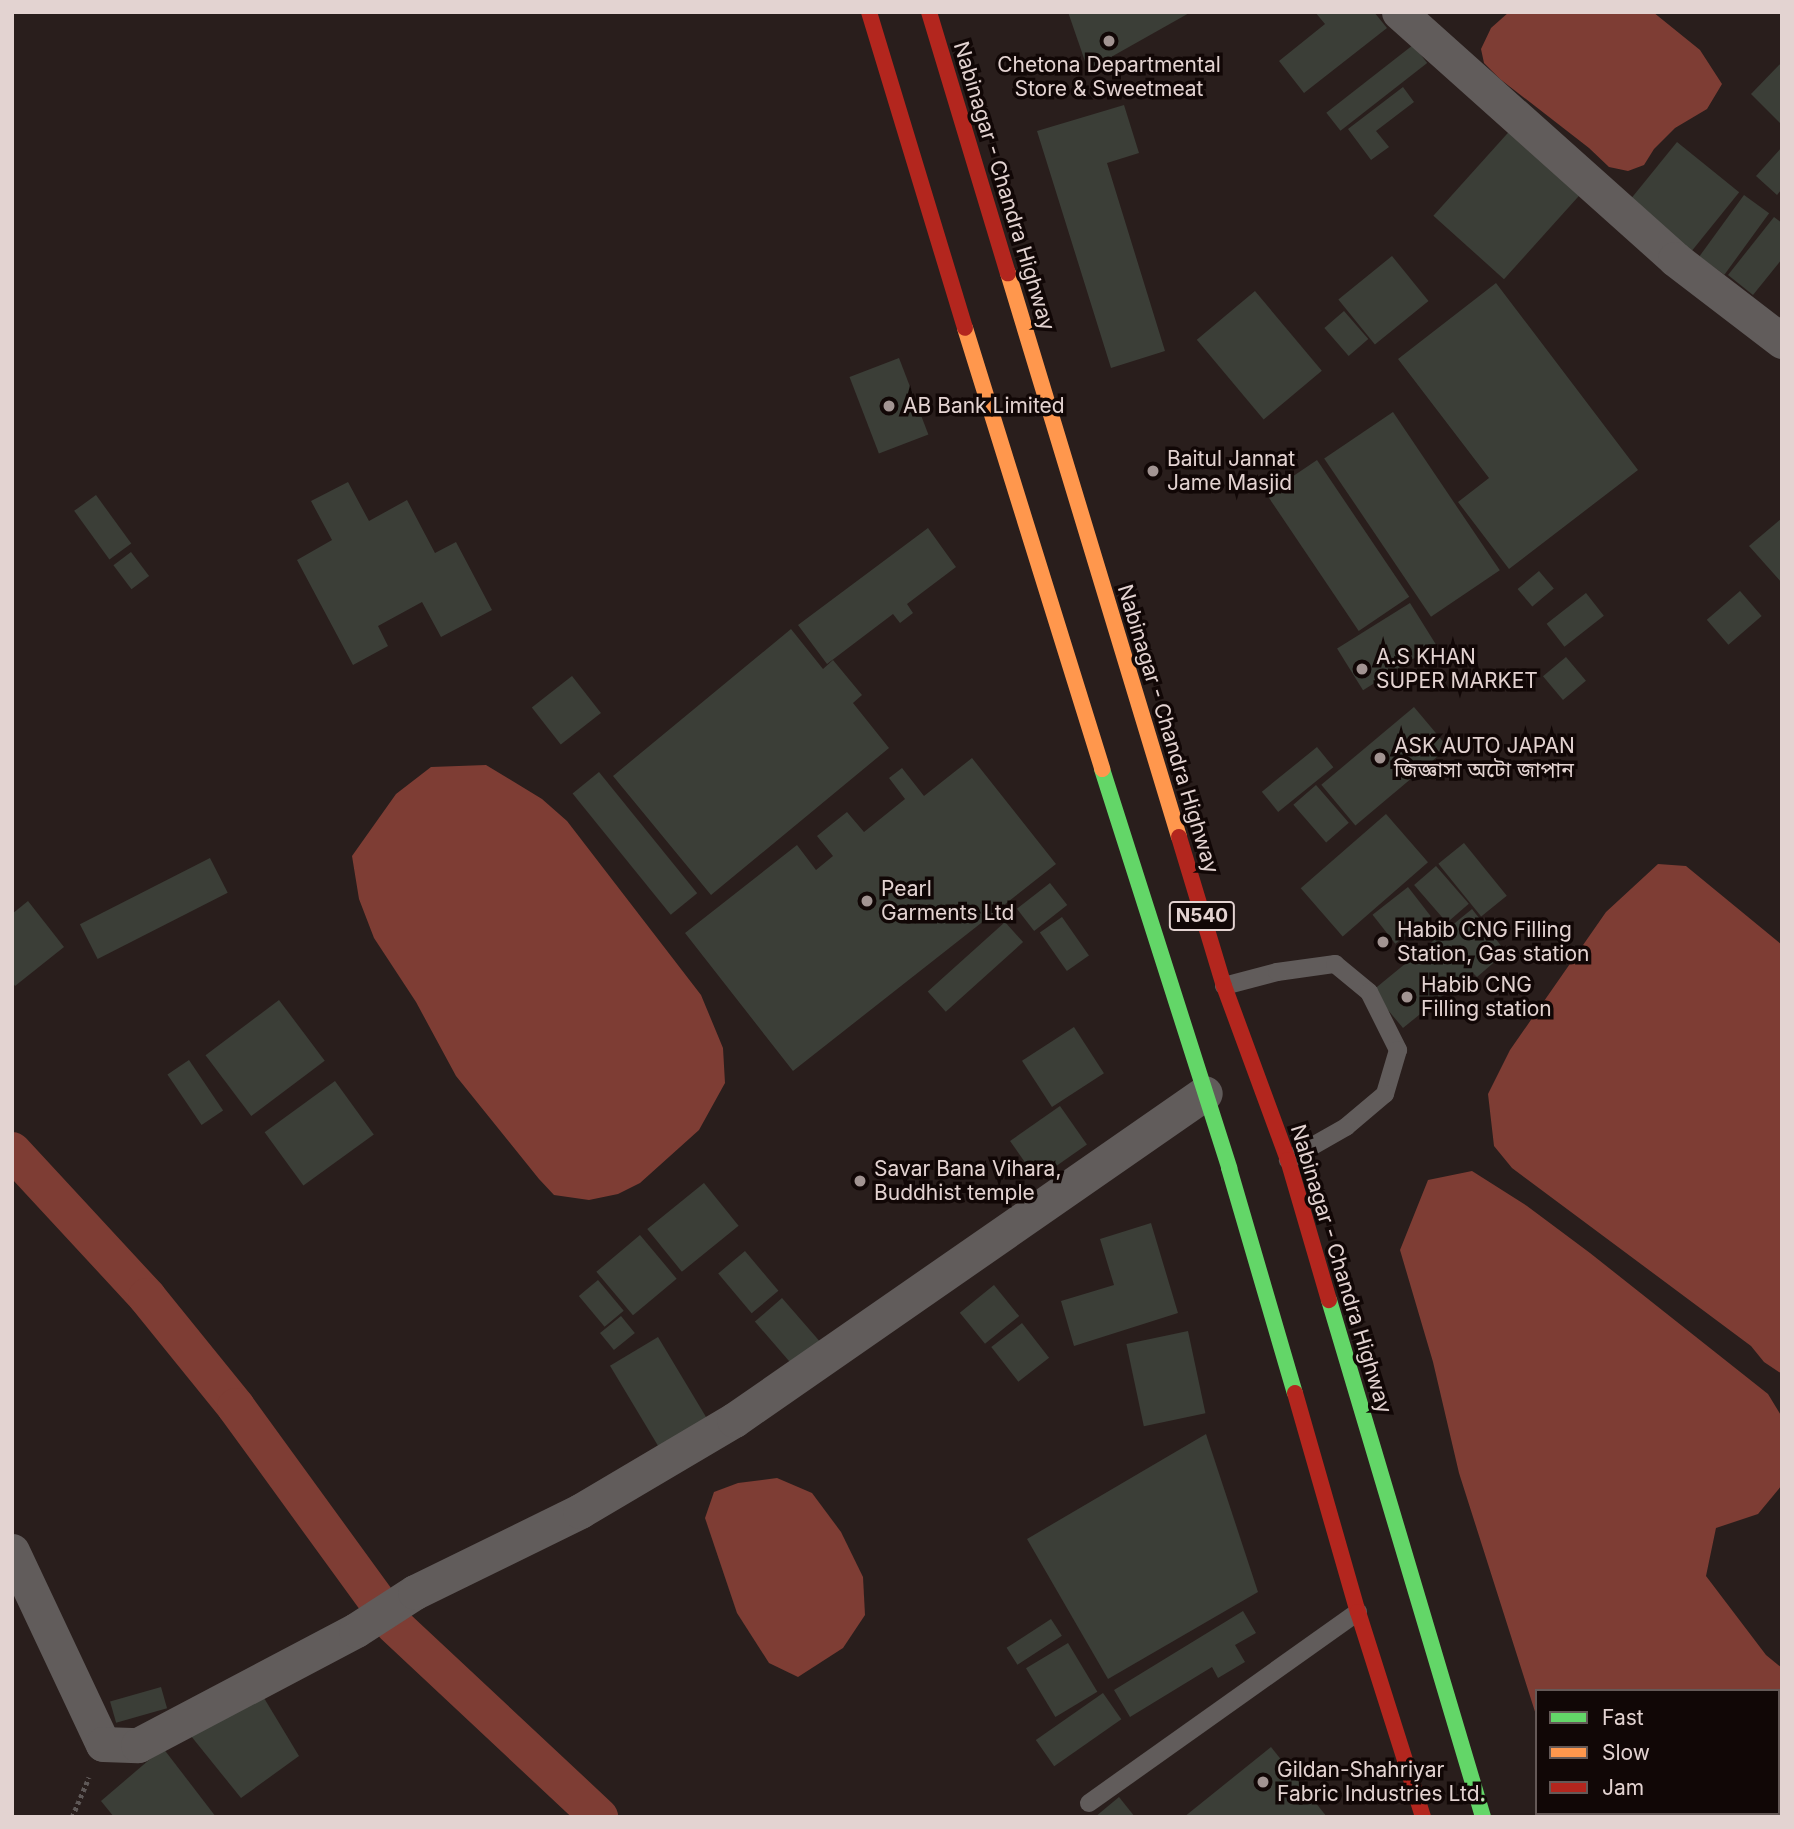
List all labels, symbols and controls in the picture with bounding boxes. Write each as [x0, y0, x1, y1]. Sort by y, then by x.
marker: Chetona Departmental Store & Sweetmeat [1101, 33, 1117, 49]
street label: Nabinagar - Chandra Highway [948, 39, 1060, 333]
place label: Chetona Departmental Store & Sweetmeat [997, 52, 1221, 102]
place label: AB Bank Limited [903, 393, 1065, 419]
marker: AB Bank Limited [881, 398, 897, 414]
place label: Baitul Jannat Jame Masjid [1167, 446, 1295, 496]
marker: Baitul Jannat Jame Masjid [1145, 463, 1161, 479]
street label: Nabinagar - Chandra Highway [1112, 582, 1224, 876]
place label: A.S KHAN SUPER MARKET [1376, 644, 1538, 694]
marker: A.S KHAN SUPER MARKET [1354, 661, 1370, 677]
place label: ASK AUTO JAPAN জিজ্ঞাসা অটো জাপান [1394, 733, 1575, 783]
marker: ASK AUTO JAPAN জিজ্ঞাসা অটো জাপান [1372, 750, 1388, 766]
place label: Pearl Garments Ltd [881, 876, 1014, 926]
marker: Pearl Garments Ltd [859, 893, 875, 909]
road number: N540 [1169, 900, 1235, 932]
place label: Habib CNG Filling Station, Gas station [1397, 917, 1589, 967]
marker: Habib CNG Filling Station, Gas station [1375, 934, 1391, 950]
place label: Habib CNG Filling station [1421, 972, 1552, 1022]
marker: Habib CNG Filling station [1399, 989, 1415, 1005]
street label: Nabinagar - Chandra Highway [1285, 1122, 1397, 1416]
place label: Savar Bana Vihara, Buddhist temple [874, 1156, 1061, 1206]
marker: Savar Bana Vihara, Buddhist temple [852, 1173, 868, 1189]
legend [1535, 1689, 1780, 1815]
text: Fast [1602, 1705, 1644, 1730]
text: Slow [1602, 1740, 1650, 1765]
place label: Gildan-Shahriyar Fabric Industries Ltd. [1277, 1757, 1486, 1807]
marker: Gildan-Shahriyar Fabric Industries Ltd. [1255, 1774, 1271, 1790]
text: Jam [1602, 1775, 1644, 1800]

